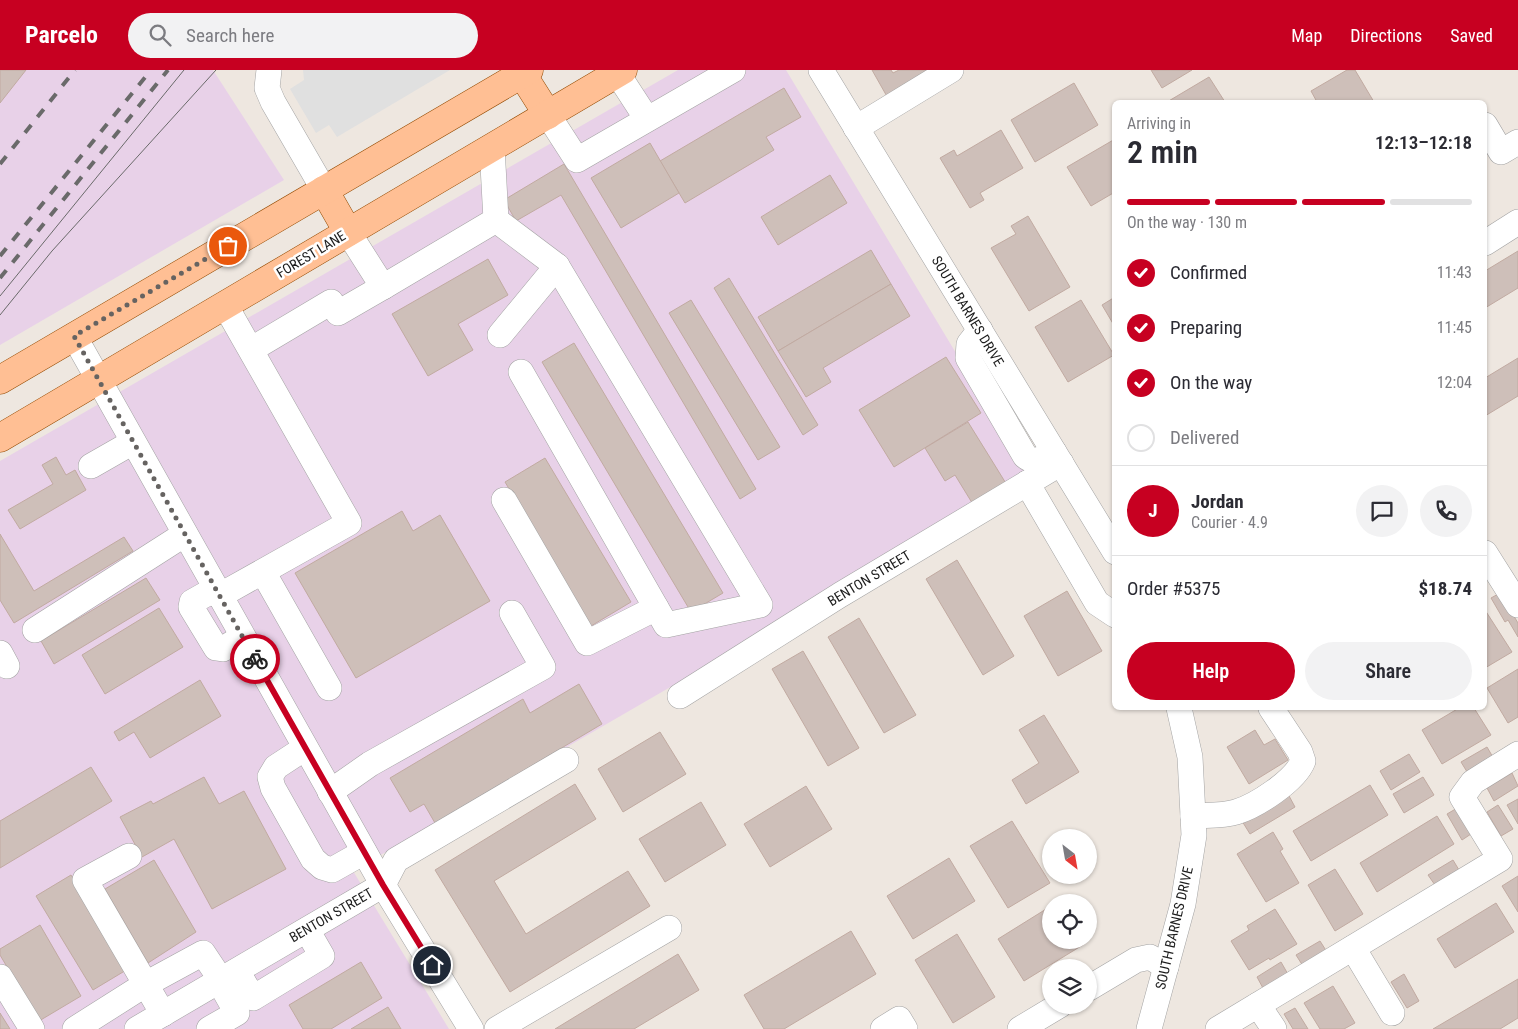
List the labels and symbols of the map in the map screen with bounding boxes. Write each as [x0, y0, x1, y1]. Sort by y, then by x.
pin [207, 225, 249, 267]
street label: FOREST LANE [274, 227, 348, 281]
street label: SOUTH BARNES DRIVE [929, 253, 1007, 369]
street label: BENTON STREET [825, 547, 913, 609]
courier [230, 634, 280, 684]
north arrow [1042, 829, 1098, 884]
street label: SOUTH BARNES DRIVE [1152, 865, 1196, 991]
street label: BENTON STREET [286, 885, 376, 945]
pin [411, 944, 453, 986]

